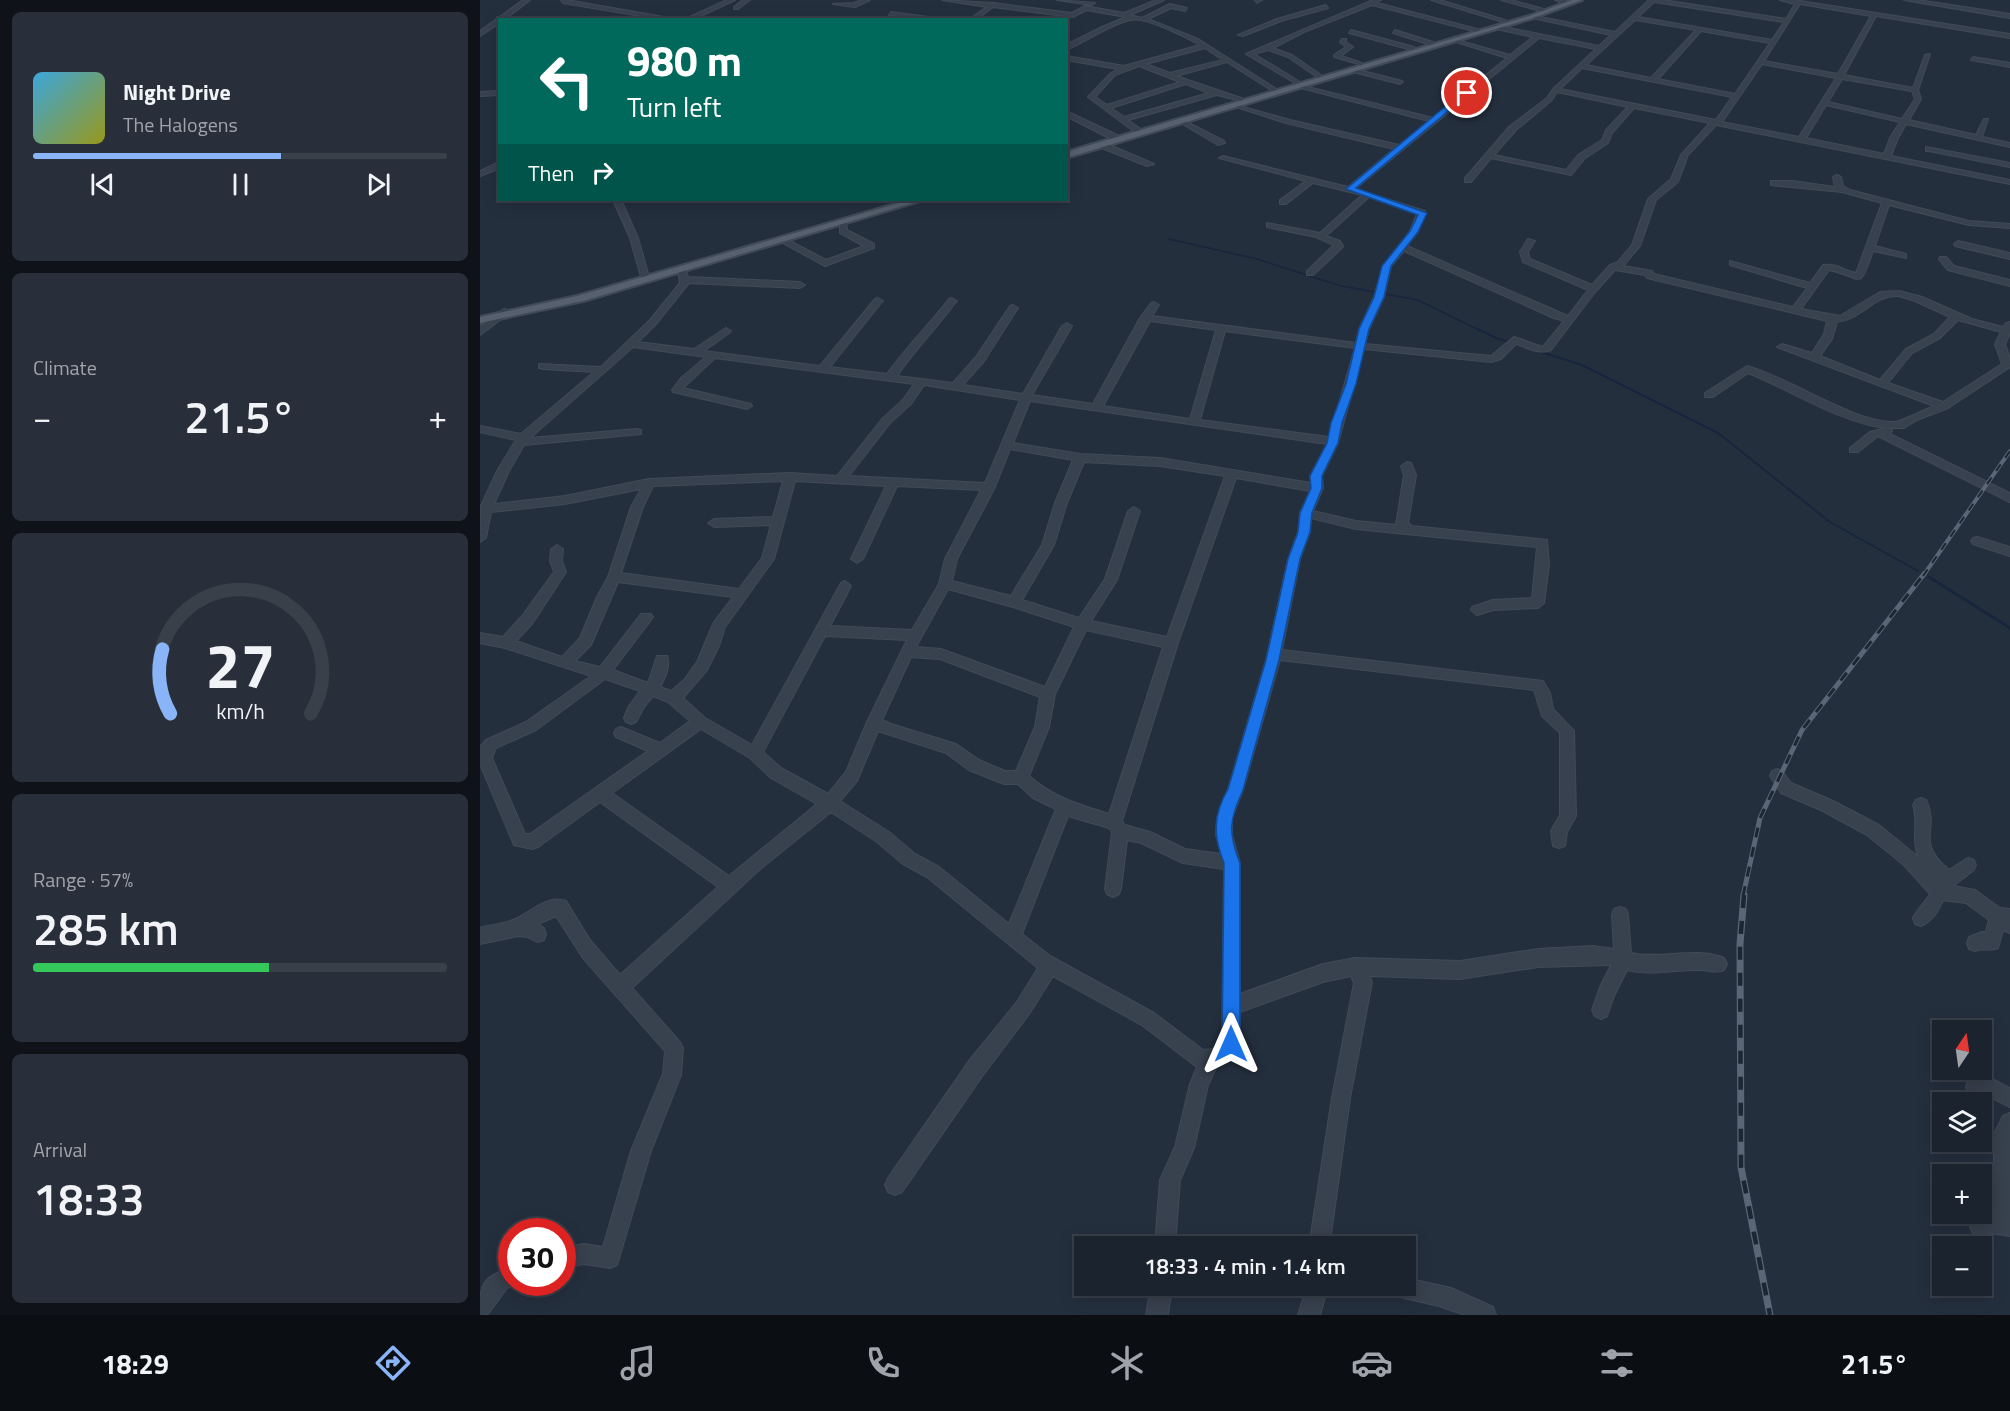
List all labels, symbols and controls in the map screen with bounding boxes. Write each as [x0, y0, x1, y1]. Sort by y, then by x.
text: 980 m [627, 28, 742, 92]
icon: left [528, 42, 606, 120]
pin [1441, 67, 1492, 118]
text: Night Drive [123, 75, 231, 109]
icon: arrive [1450, 76, 1483, 109]
text: Turn left [627, 86, 721, 127]
text: The Halogens [123, 109, 238, 140]
text: Then [528, 156, 574, 190]
icon: right [586, 156, 619, 189]
icon: previous [86, 168, 119, 201]
icon: pause [224, 168, 257, 201]
icon: next [362, 168, 395, 201]
text: Climate [33, 352, 97, 383]
text: 21.5° [184, 382, 296, 450]
text: − [33, 392, 51, 442]
text: + [429, 392, 447, 442]
text: 27 [205, 618, 275, 713]
text: km/h [216, 696, 264, 728]
text: Range · 57% [33, 864, 133, 895]
text: 285 km [33, 894, 179, 962]
position arrow [1199, 1012, 1263, 1076]
north arrow [1932, 1020, 1992, 1080]
map controls [1932, 1020, 1992, 1296]
button: layers [1932, 1092, 1992, 1152]
text: Arrival [33, 1134, 87, 1165]
text: 18:33 [33, 1164, 145, 1232]
button: + [1932, 1164, 1992, 1224]
speed limit sign: 30 [498, 1218, 576, 1296]
button: − [1932, 1236, 1992, 1296]
text: 18:33 · 4 min · 1.4 km [1144, 1249, 1346, 1283]
icon: directions [372, 1342, 414, 1384]
icon: music [617, 1342, 659, 1384]
icon: phone [862, 1342, 904, 1384]
icon: climate [1106, 1342, 1148, 1384]
icon: car [1351, 1342, 1393, 1384]
icon: filters [1596, 1342, 1638, 1384]
text: 18:29 [101, 1343, 169, 1384]
text: 21.5° [1841, 1343, 1908, 1384]

